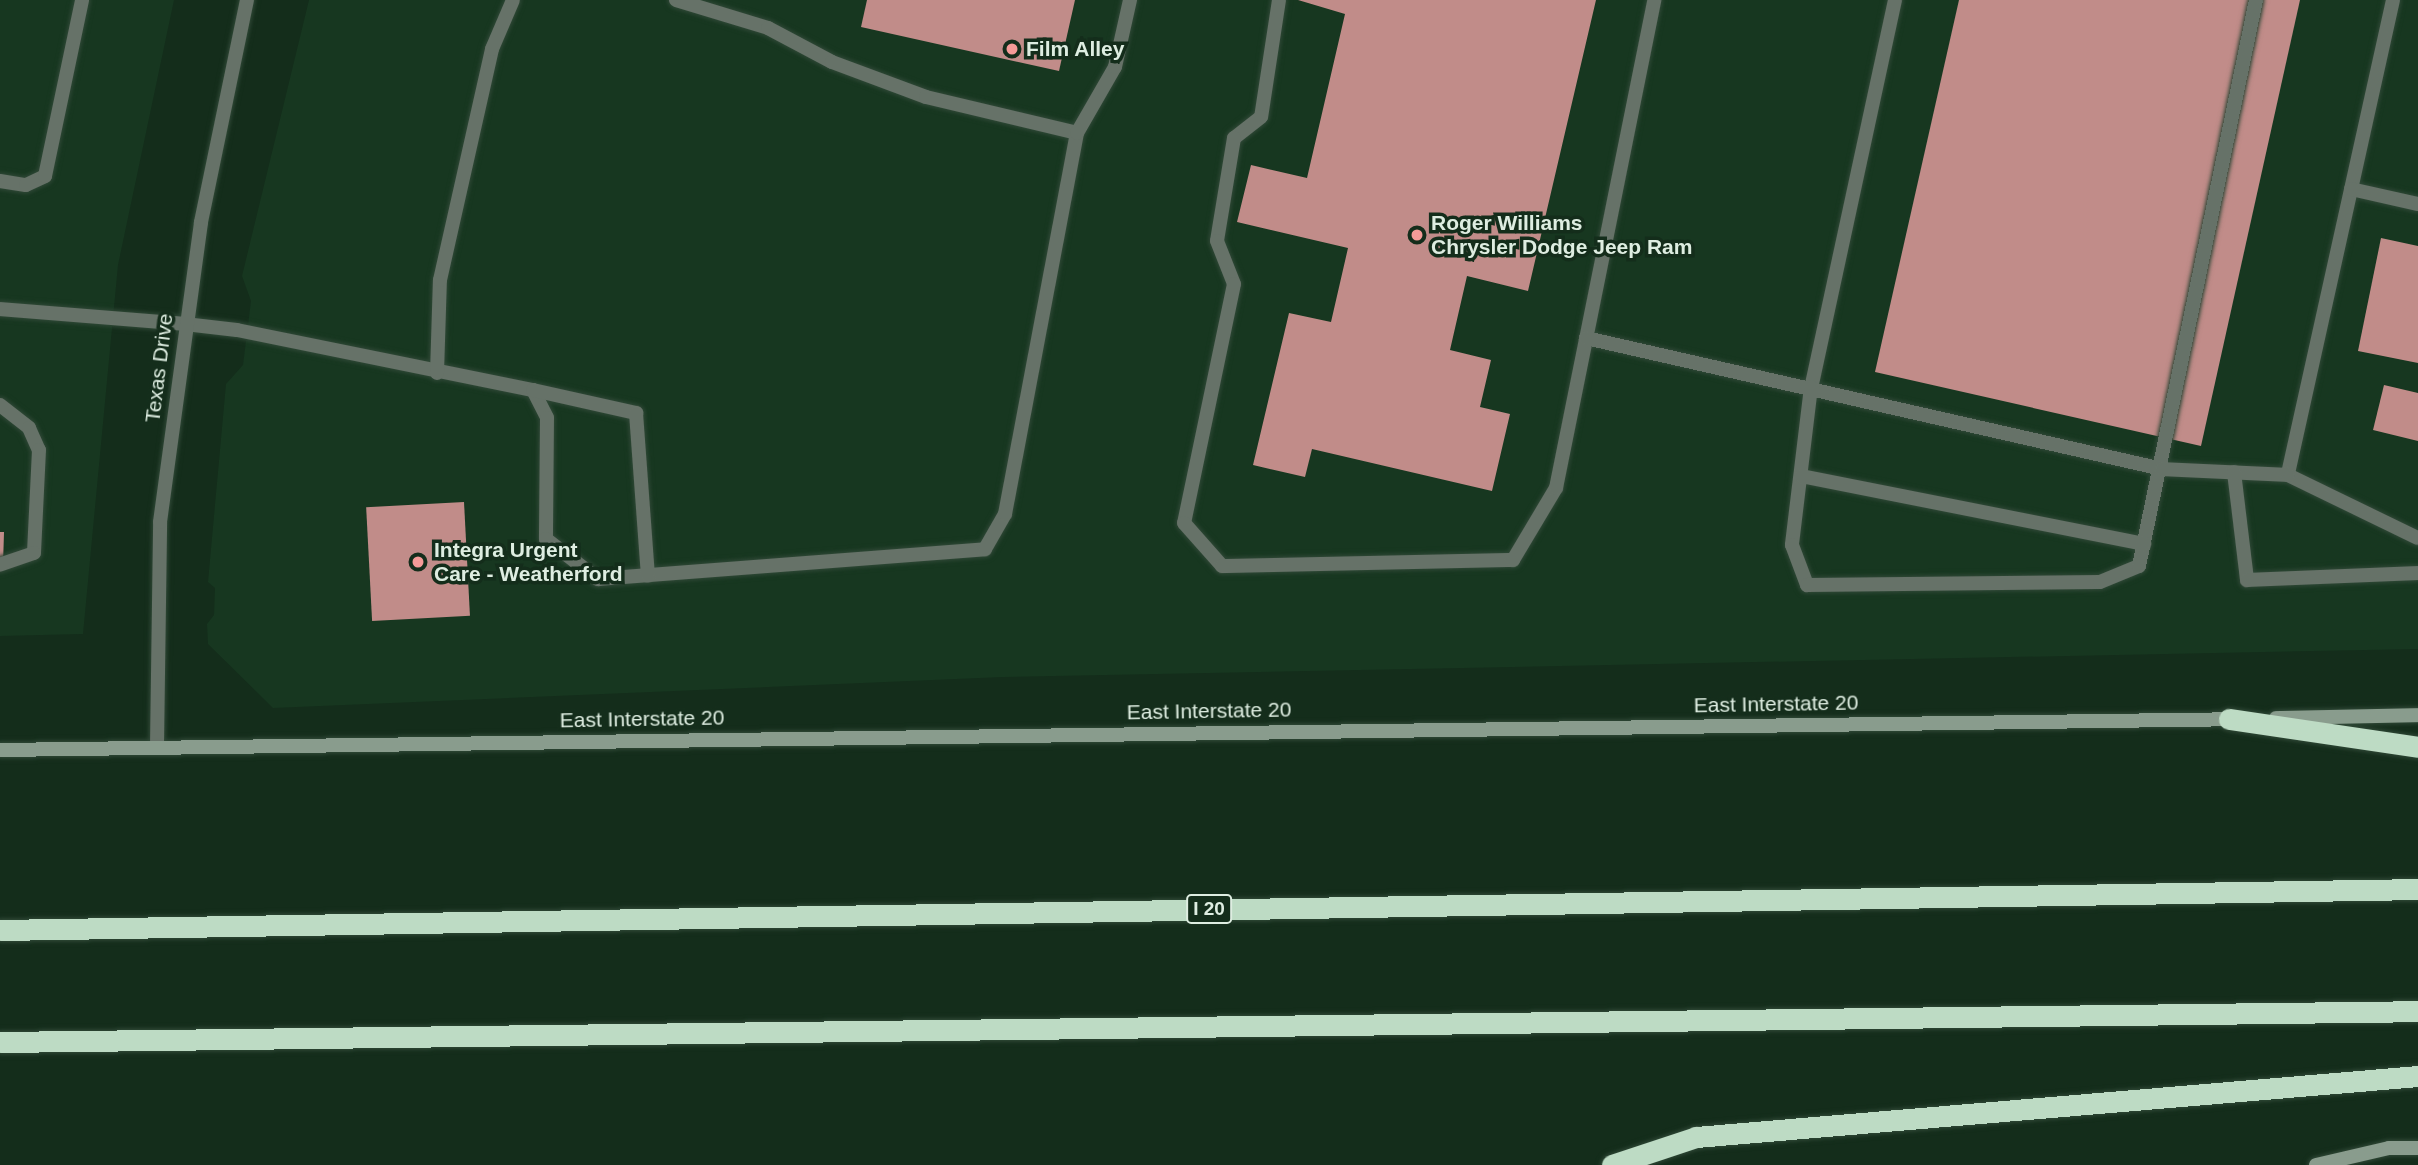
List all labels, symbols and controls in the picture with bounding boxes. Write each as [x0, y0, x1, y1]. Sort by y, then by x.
place label: Film Alley [1026, 36, 1125, 62]
marker: Film Alley [1004, 41, 1020, 57]
place label: Roger Williams Chrysler Dodge Jeep Ram [1431, 210, 1692, 260]
marker: Roger Williams Chrysler Dodge Jeep Ram [1409, 227, 1425, 243]
street label: Texas Drive [140, 312, 178, 424]
place label: Integra Urgent Care - Weatherford [434, 537, 623, 587]
marker: Integra Urgent Care - Weatherford [408, 552, 428, 572]
street label: East Interstate 20 [1693, 690, 1859, 718]
street label: East Interstate 20 [1126, 697, 1292, 725]
street label: East Interstate 20 [559, 705, 725, 733]
road number: I 20 [1184, 894, 1234, 925]

